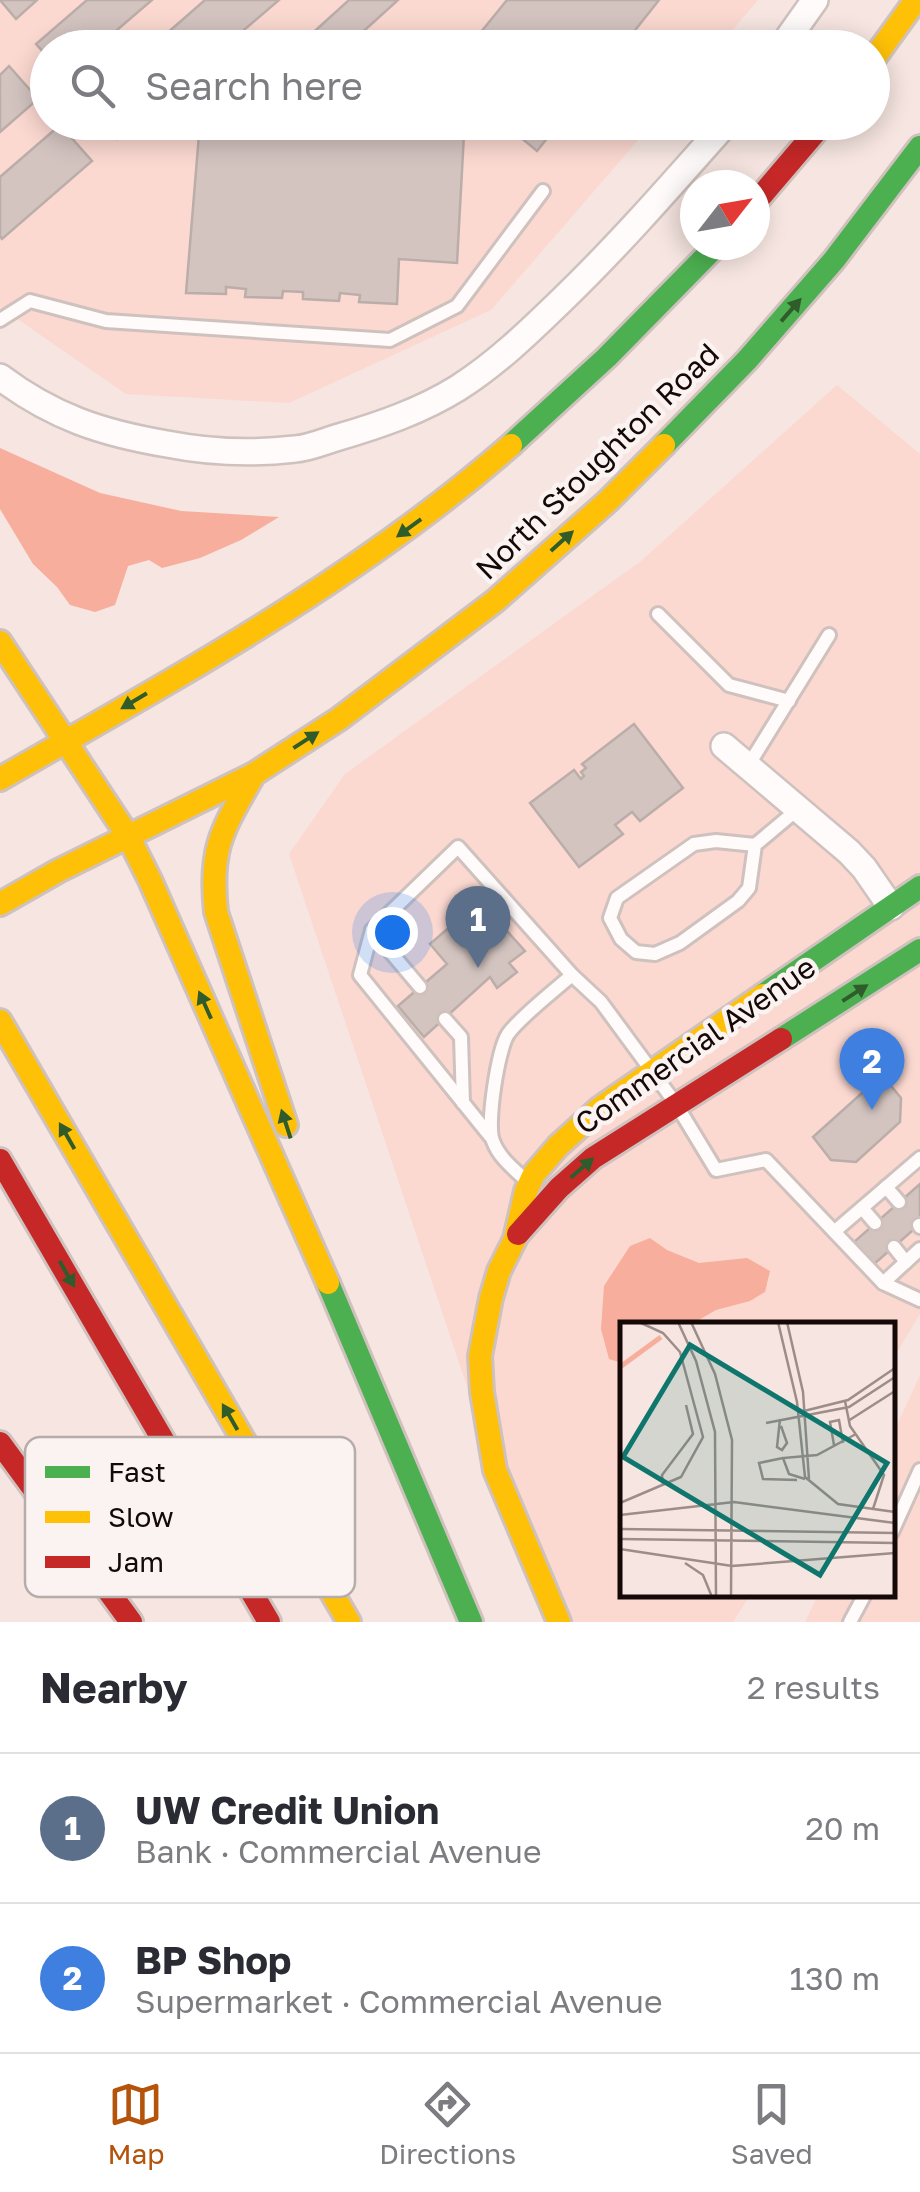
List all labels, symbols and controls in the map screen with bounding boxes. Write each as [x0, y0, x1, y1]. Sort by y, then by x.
search box [30, 30, 890, 140]
icon: search [65, 58, 120, 113]
text: Search here [145, 63, 363, 108]
north arrow [680, 170, 770, 260]
one-way arrow [779, 298, 801, 323]
street label: North Stoughton Road [468, 336, 726, 586]
one-way arrow [396, 517, 422, 537]
one-way arrow [550, 531, 575, 553]
one-way arrow [120, 691, 148, 709]
one-way arrow [292, 732, 320, 750]
pin: 1 [446, 886, 510, 968]
your location [367, 907, 418, 958]
street label: Commercial Avenue [568, 949, 822, 1141]
one-way arrow [841, 984, 869, 1002]
one-way arrow [197, 990, 214, 1019]
pin: 2 [840, 1028, 904, 1110]
one-way arrow [278, 1109, 293, 1139]
one-way arrow [58, 1121, 75, 1150]
one-way arrow [569, 1158, 594, 1180]
one-way arrow [58, 1260, 75, 1288]
inset map [620, 1322, 895, 1597]
one-way arrow [222, 1403, 239, 1431]
legend [25, 1437, 355, 1597]
text: Fast [108, 1455, 166, 1488]
text: Slow [108, 1500, 174, 1533]
text: Jam [108, 1545, 164, 1578]
text: Nearby [40, 1662, 188, 1712]
text: 2 results [747, 1668, 880, 1706]
text: UW Credit Union [135, 1787, 439, 1832]
text: 1 [64, 1809, 81, 1847]
text: 20 m [805, 1809, 880, 1847]
text: Bank · Commercial Avenue [135, 1832, 542, 1870]
text: BP Shop [135, 1937, 291, 1982]
text: 2 [63, 1959, 82, 1997]
text: 130 m [790, 1959, 880, 1997]
text: Supermarket · Commercial Avenue [135, 1982, 662, 2020]
tab: Map [107, 2077, 165, 2170]
tab: Directions [379, 2077, 516, 2170]
tab: Saved [731, 2077, 813, 2170]

